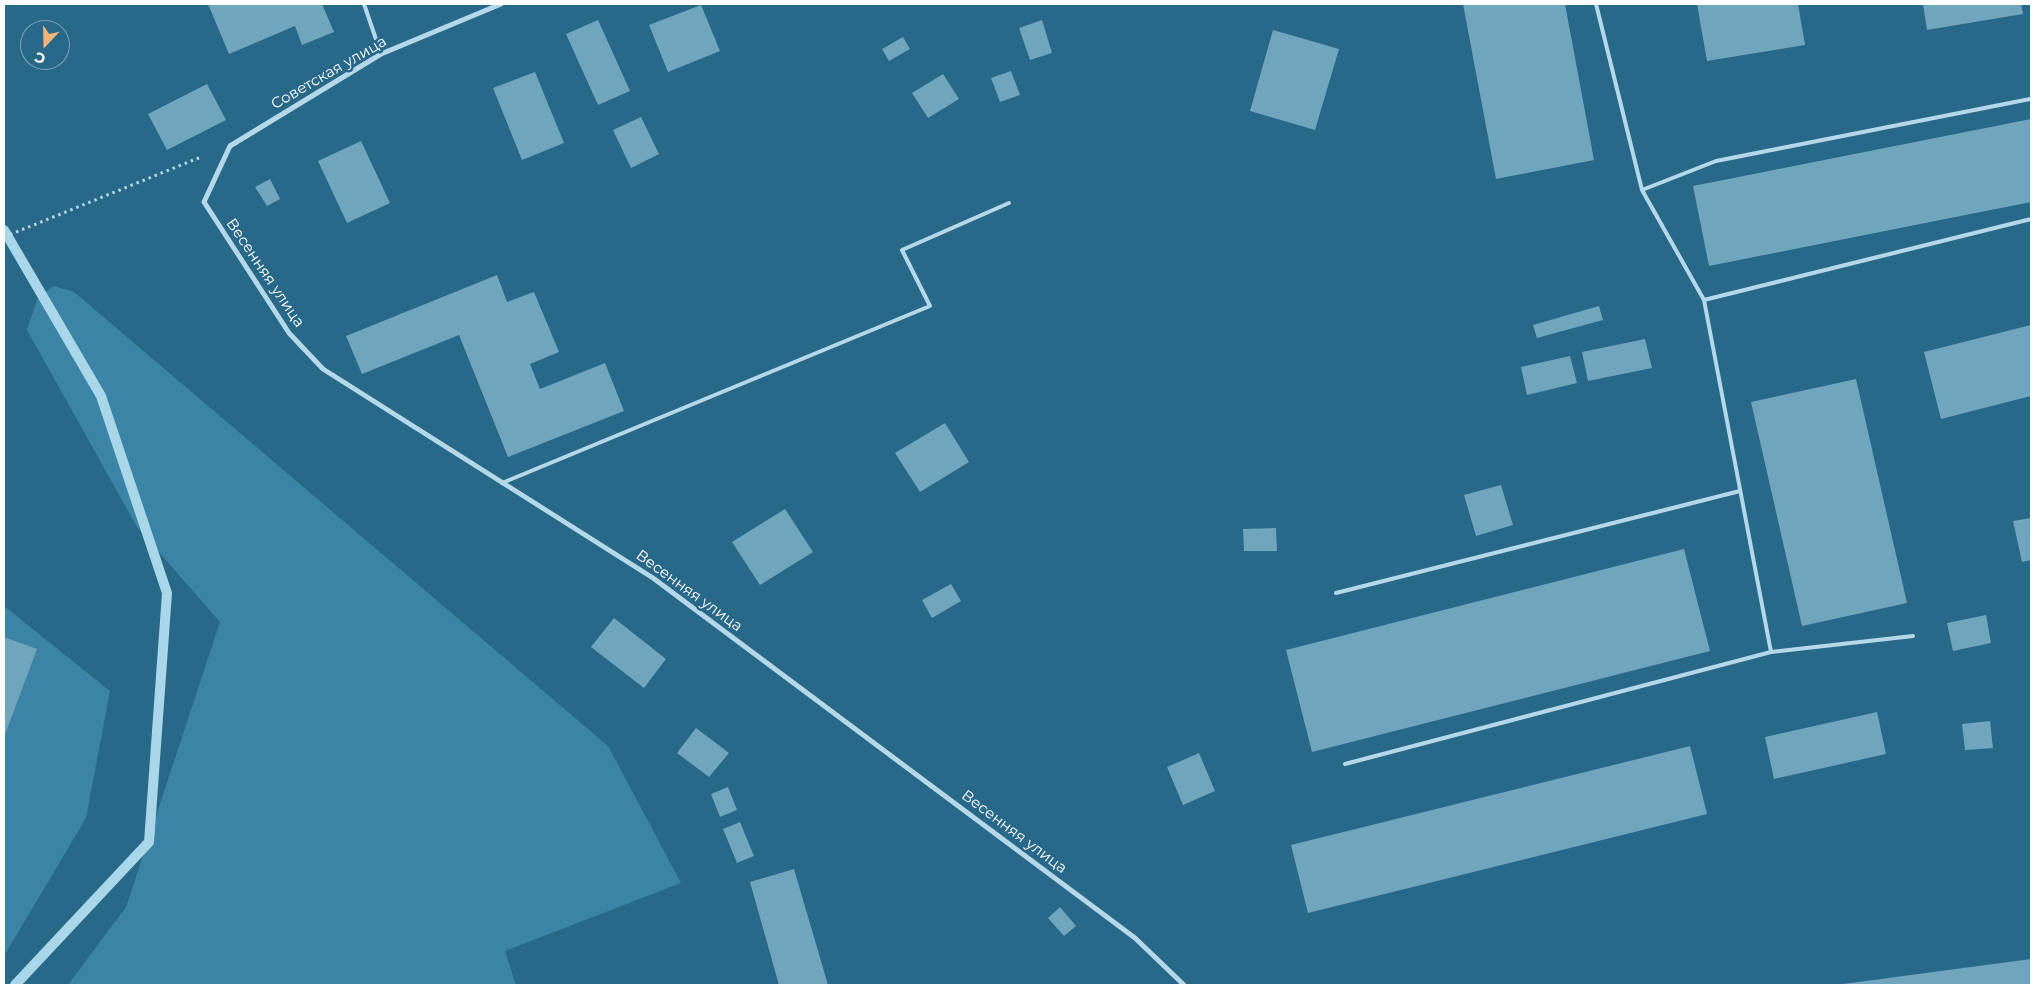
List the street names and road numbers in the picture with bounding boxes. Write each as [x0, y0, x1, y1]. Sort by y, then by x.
street label: Советская улица [268, 33, 390, 113]
street label: Весенняя улица [222, 215, 308, 331]
street label: Весенняя улица [632, 546, 746, 636]
street label: Весенняя улица [958, 787, 1070, 877]

